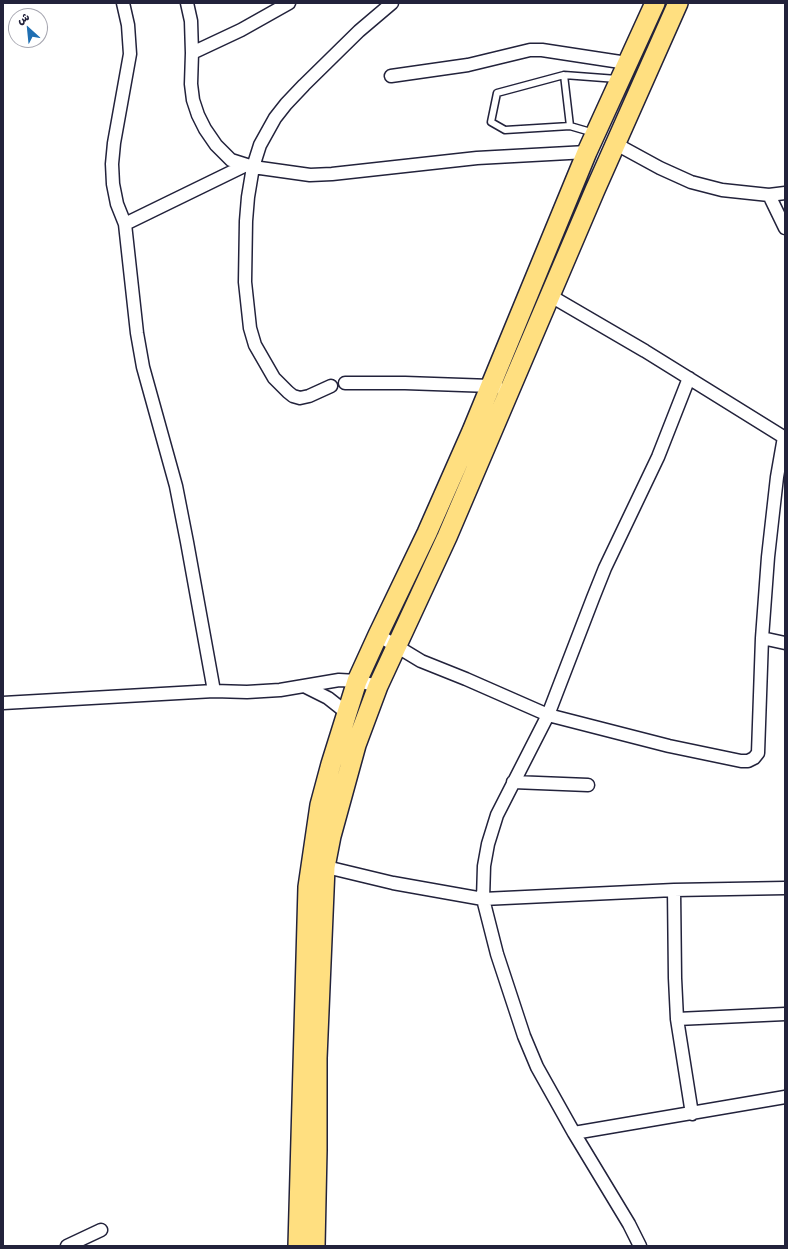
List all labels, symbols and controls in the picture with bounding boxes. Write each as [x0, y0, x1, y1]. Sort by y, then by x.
north arrow [8, 8, 48, 48]
text: ش [14, 9, 32, 27]

